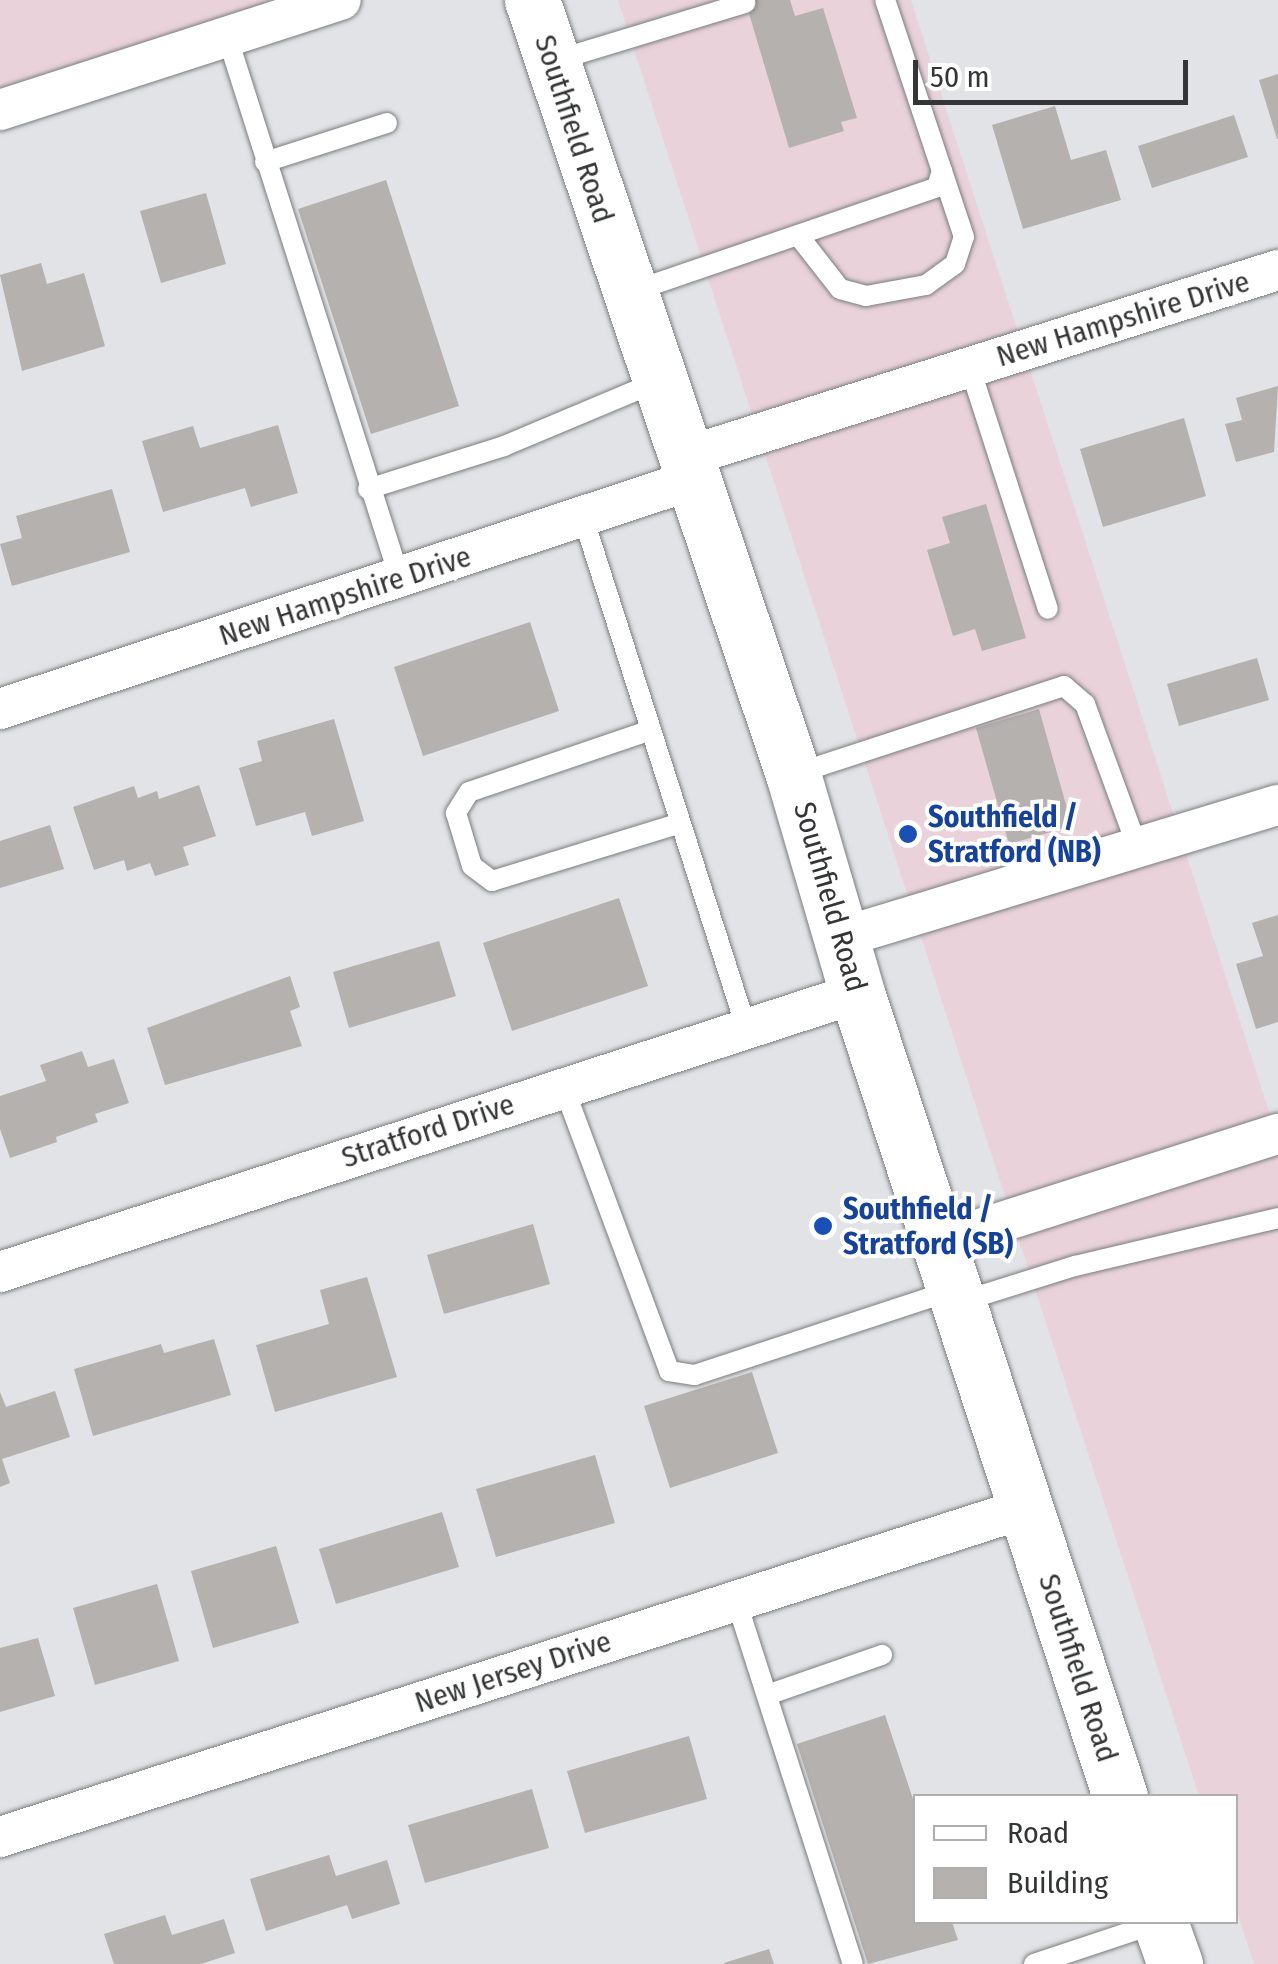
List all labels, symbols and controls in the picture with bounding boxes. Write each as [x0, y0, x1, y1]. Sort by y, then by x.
street label: Southfield Road [527, 30, 621, 228]
scale bar [918, 40, 1193, 102]
text: 50 m [930, 59, 990, 95]
street label: New Hampshire Drive [992, 263, 1254, 375]
street label: New Hampshire Drive [214, 538, 476, 654]
street label: Southfield Road [786, 798, 874, 996]
place label: Southfield / Stratford (NB) [928, 799, 1101, 870]
marker: Southfield / Stratford (NB) [897, 823, 919, 845]
street label: Stratford Drive [337, 1086, 519, 1176]
place label: Southfield / Stratford (SB) [843, 1191, 1013, 1262]
marker: Southfield / Stratford (SB) [812, 1215, 834, 1237]
street label: Southfield Road [1031, 1569, 1125, 1767]
street label: New Jersey Drive [410, 1623, 616, 1721]
legend [913, 1794, 1238, 1924]
text: Road [1007, 1815, 1069, 1851]
text: Building [1007, 1865, 1108, 1901]

